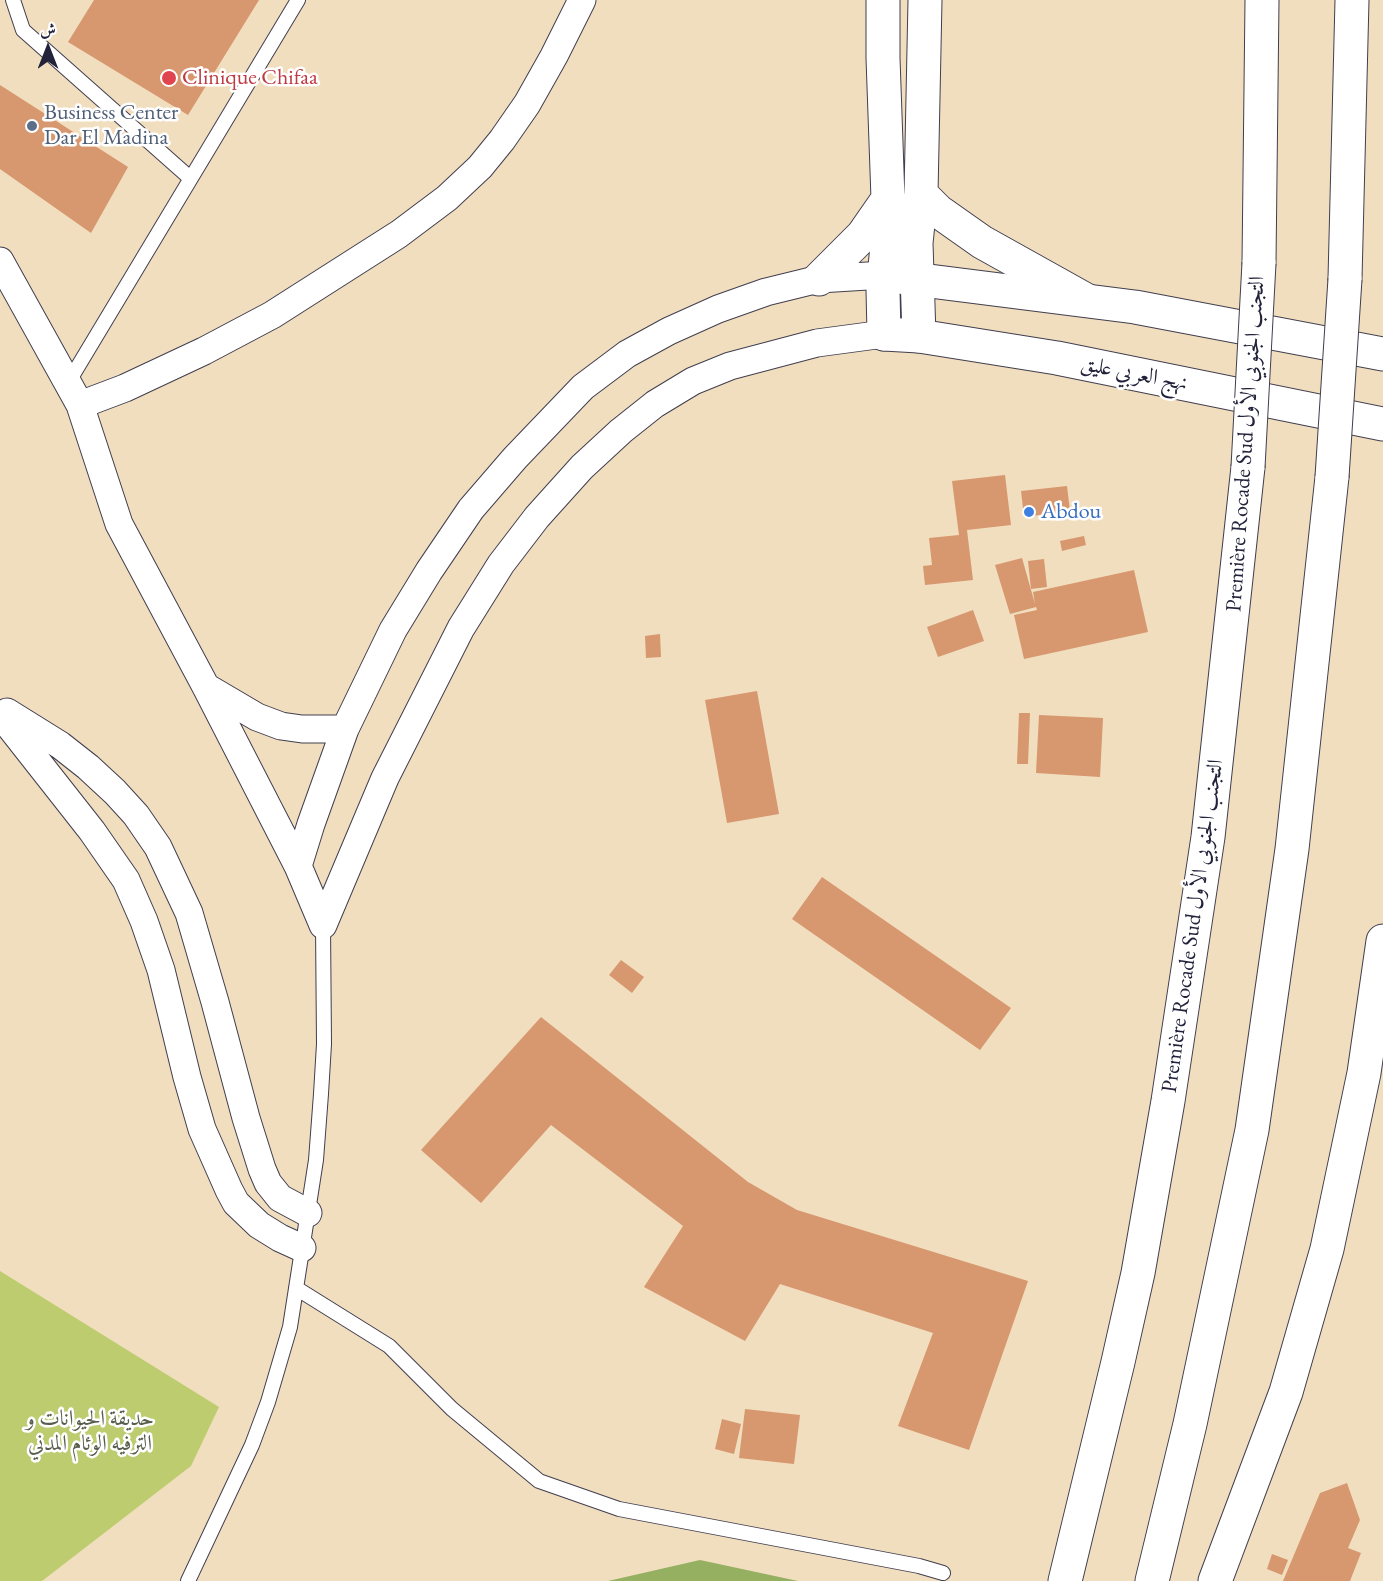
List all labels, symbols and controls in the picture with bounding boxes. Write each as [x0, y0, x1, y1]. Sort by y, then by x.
north arrow [18, 18, 78, 78]
text: ش [40, 19, 56, 40]
place label: Clinique Chifaa [182, 65, 318, 91]
marker: Clinique Chifaa [160, 69, 178, 87]
place label: Business Center Dar El Madina [44, 100, 178, 152]
marker: Business Center Dar El Madina [25, 119, 39, 133]
street label: Première Rocade Sud التجنب الجنوبي الأول [1221, 275, 1271, 613]
street label: نهج العربي عليق [1078, 351, 1190, 397]
place label: Abdou [1041, 499, 1101, 525]
marker: Abdou [1022, 505, 1036, 519]
street label: Première Rocade Sud التجنب الجنوبي الأول [1157, 758, 1229, 1094]
park label: حديقة الحيوانات و الترفيه الوئام المدني [26, 1406, 154, 1458]

